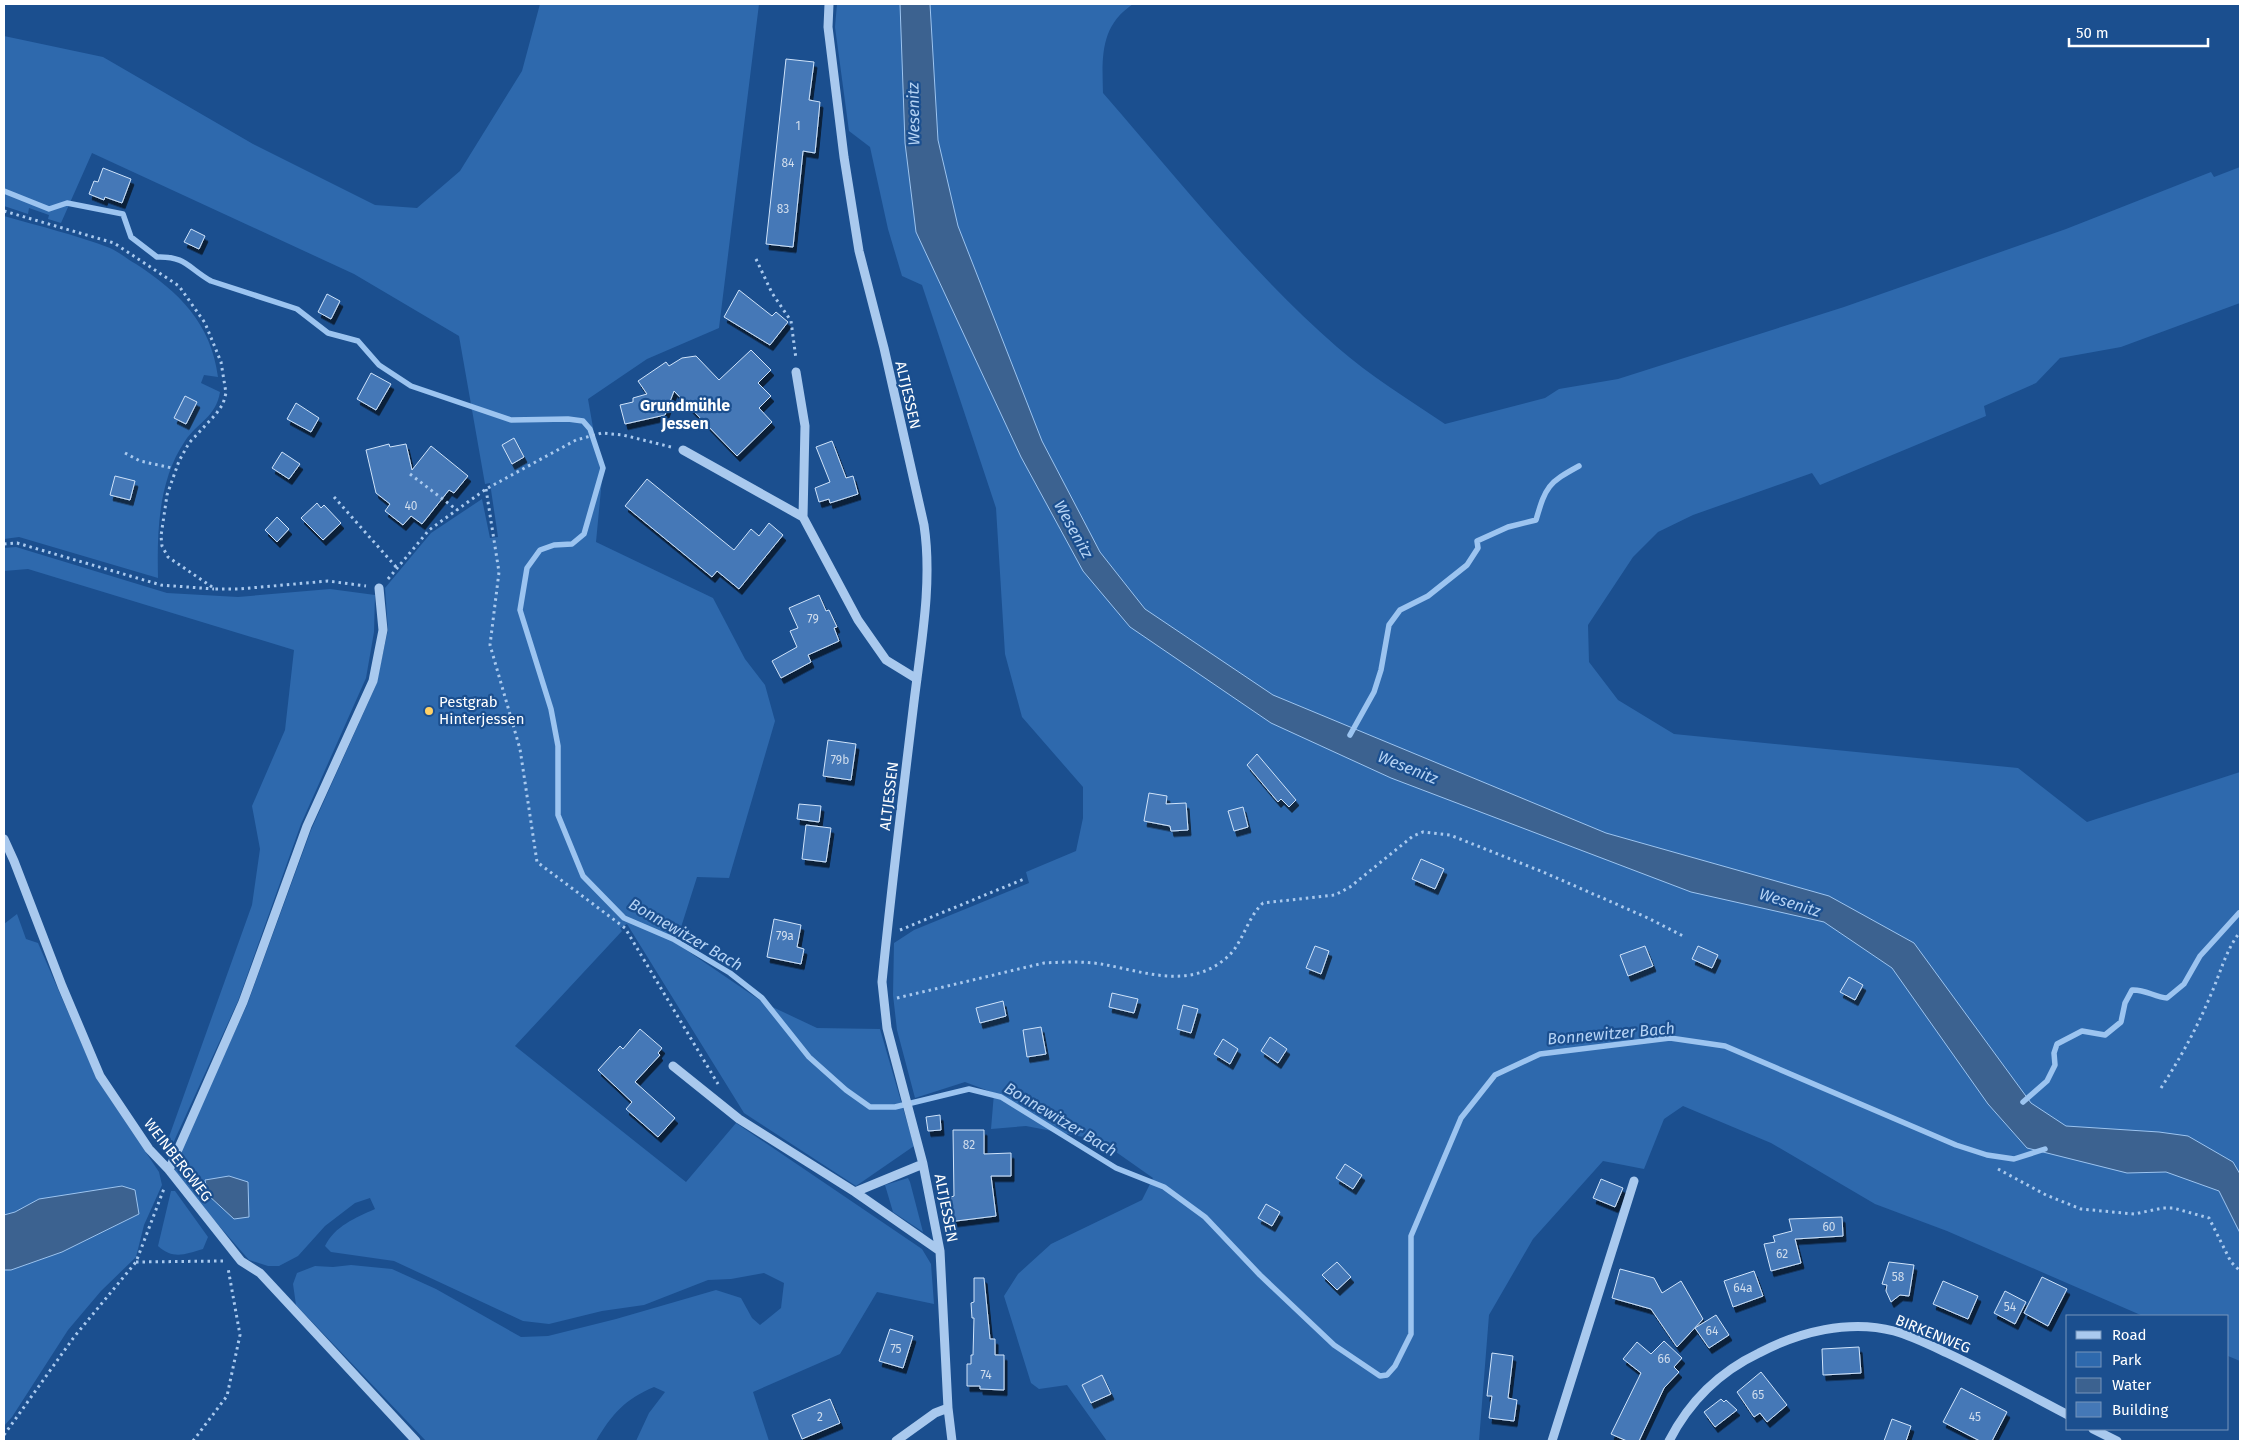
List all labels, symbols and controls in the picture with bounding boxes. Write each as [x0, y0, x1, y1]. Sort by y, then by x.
scale bar [2069, 15, 2208, 47]
text: 50 m [2076, 24, 2109, 42]
water label: Wesenitz [903, 82, 924, 146]
house number: 1 [795, 119, 801, 133]
house number: 84 [782, 156, 795, 170]
house number: 83 [777, 202, 789, 216]
street label: ALTJESSEN [891, 359, 925, 431]
district label: Grundmühle Jessen [640, 396, 730, 433]
water label: Wesenitz [1050, 497, 1097, 562]
house number: 40 [404, 499, 418, 513]
house number: 79 [807, 612, 819, 626]
place label: Pestgrab Hinterjessen [439, 693, 524, 728]
marker: Pestgrab Hinterjessen [423, 705, 435, 717]
water label: Wesenitz [1375, 747, 1441, 788]
house number: 79b [831, 753, 849, 767]
street label: ALTJESSEN [876, 761, 902, 831]
water label: Wesenitz [1757, 884, 1823, 921]
water label: Bonnewitzer Bach [626, 894, 746, 975]
house number: 79a [776, 929, 794, 943]
water label: Bonnewitzer Bach [1546, 1018, 1676, 1049]
water label: Bonnewitzer Bach [1001, 1078, 1121, 1161]
street label: WEINBERGWEG [140, 1115, 216, 1205]
house number: 82 [963, 1138, 975, 1152]
street label: ALTJESSEN [931, 1172, 961, 1244]
house number: 60 [1822, 1220, 1836, 1234]
house number: 62 [1776, 1247, 1788, 1261]
house number: 58 [1892, 1270, 1905, 1284]
house number: 64a [1733, 1281, 1753, 1295]
house number: 54 [2004, 1300, 2017, 1314]
street label: BIRKENWEG [1893, 1311, 1973, 1357]
legend [2066, 1315, 2229, 1430]
house number: 64 [1706, 1324, 1719, 1338]
text: Road [2112, 1326, 2147, 1344]
house number: 75 [890, 1342, 902, 1356]
text: Park [2112, 1351, 2142, 1369]
house number: 66 [1658, 1352, 1670, 1366]
house number: 74 [980, 1368, 992, 1382]
text: Water [2112, 1376, 2151, 1394]
house number: 65 [1752, 1388, 1764, 1402]
text: Building [2112, 1401, 2168, 1419]
house number: 2 [817, 1410, 823, 1424]
house number: 45 [1969, 1410, 1981, 1424]

